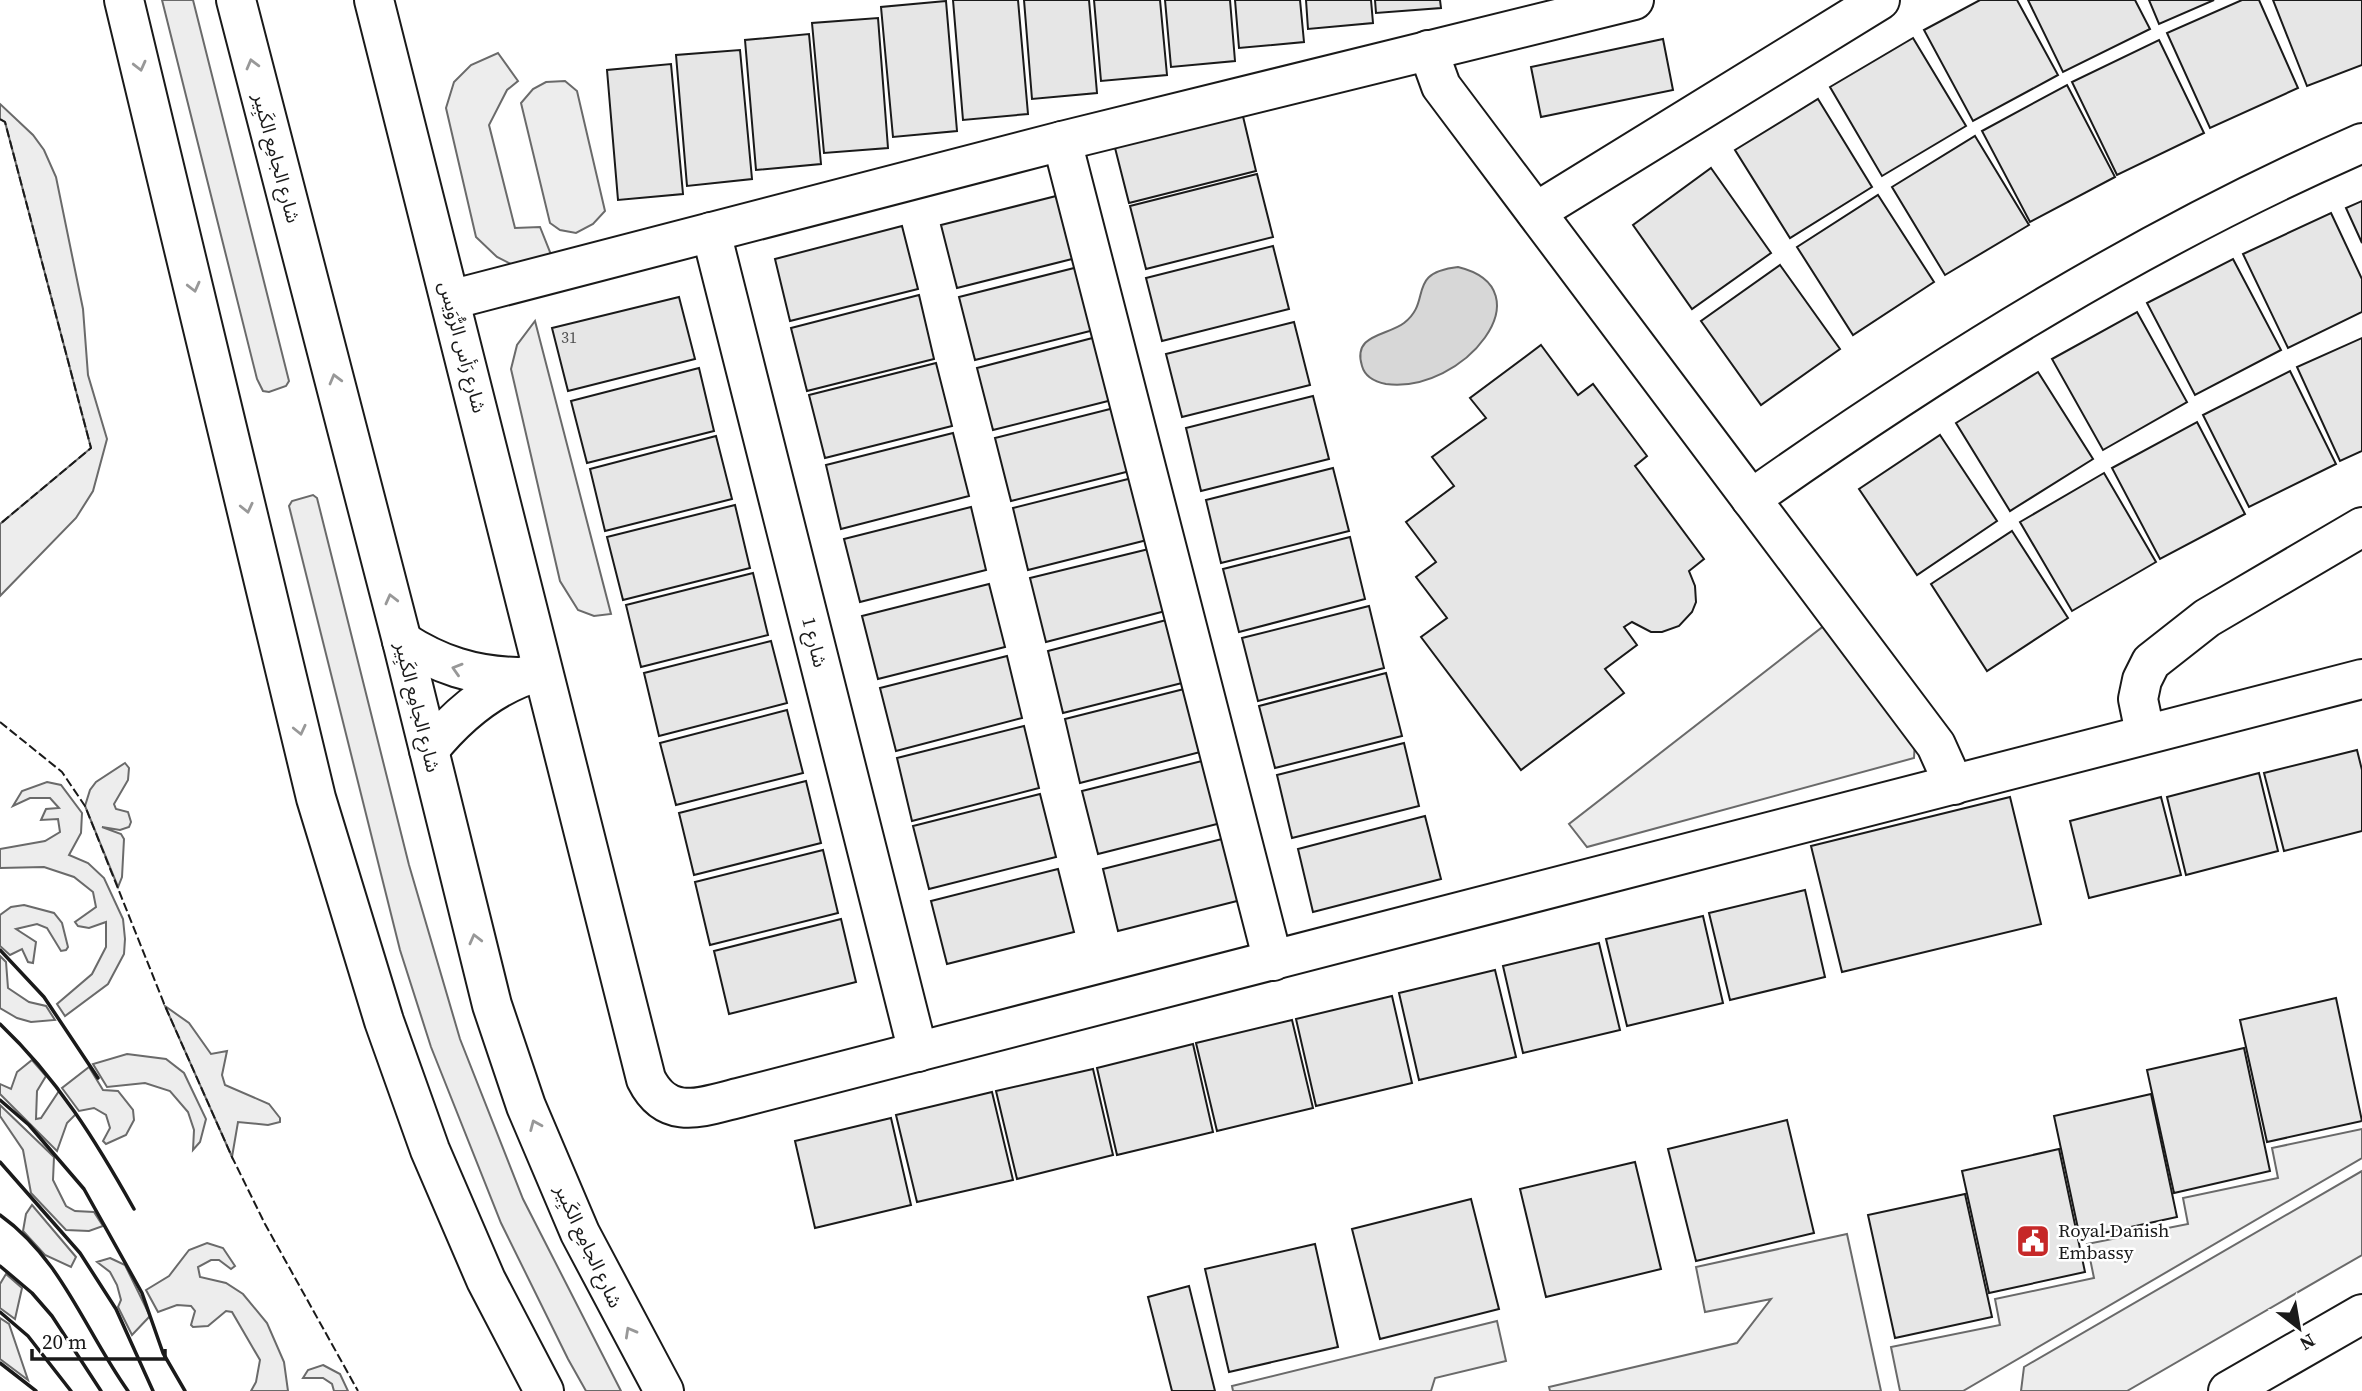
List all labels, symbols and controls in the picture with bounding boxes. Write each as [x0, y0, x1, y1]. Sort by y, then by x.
one-way arrow [246, 58, 261, 70]
one-way arrow [132, 60, 146, 72]
street label: شارع الجامِع الكَبِير [245, 89, 307, 226]
street label: شارع رَأس الرُّوَيس [432, 278, 493, 416]
one-way arrow [186, 281, 200, 293]
house number: 31 [561, 326, 577, 348]
one-way arrow [328, 373, 343, 385]
one-way arrow [239, 502, 253, 514]
one-way arrow [385, 593, 399, 605]
street label: شارع 1 [795, 614, 834, 670]
street label: شارع الجامِع الكَبِير [387, 638, 447, 775]
one-way arrow [451, 662, 463, 677]
one-way arrow [292, 724, 306, 736]
one-way arrow [469, 933, 483, 945]
one-way arrow [529, 1120, 543, 1132]
street label: شارع الجامِع الكَبِير [547, 1179, 629, 1313]
place label: Royal Danish Embassy [2058, 1217, 2169, 1265]
public building icon: Royal Danish Embassy [2014, 1222, 2052, 1260]
north arrow [2264, 1293, 2334, 1363]
scale bar [32, 1318, 164, 1362]
one-way arrow [625, 1326, 638, 1339]
text: 20 m [42, 1327, 87, 1356]
text: N [2295, 1328, 2320, 1357]

